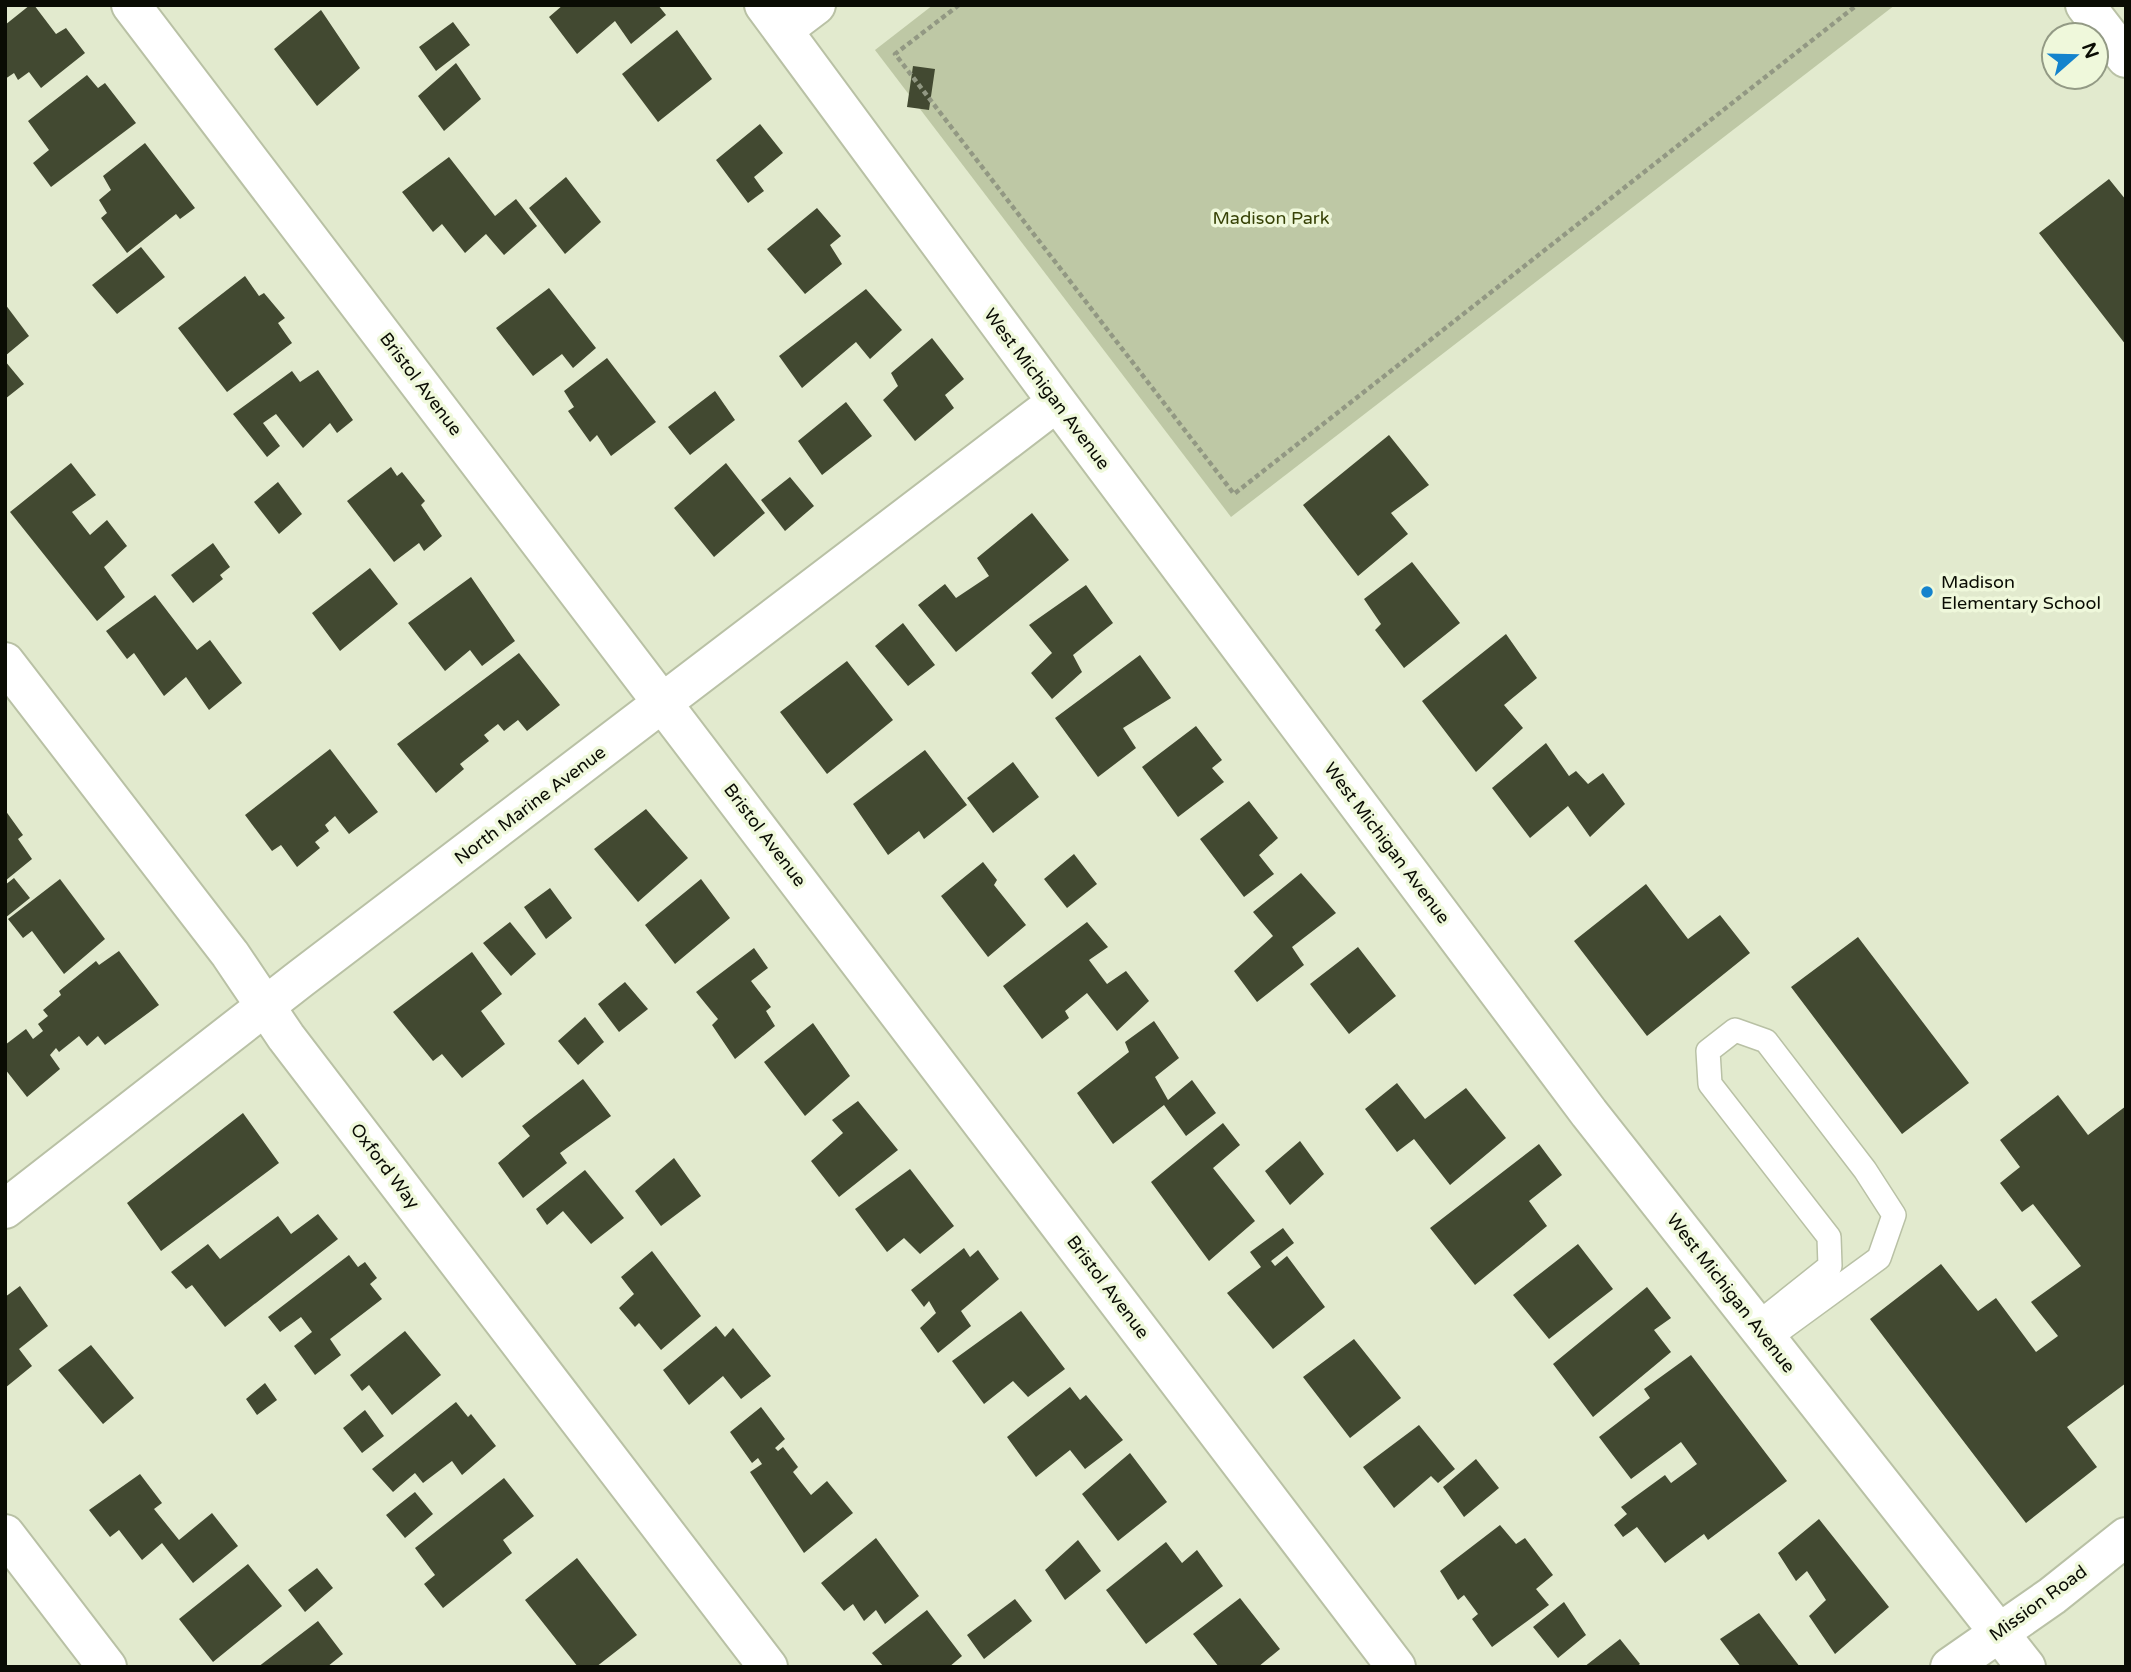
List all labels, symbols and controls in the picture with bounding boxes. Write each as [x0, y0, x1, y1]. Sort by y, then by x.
north arrow [2040, 21, 2110, 91]
text: N [2077, 40, 2103, 61]
park label: Madison Park [1212, 207, 1330, 229]
street label: West Michigan Avenue [979, 304, 1115, 474]
street label: Bristol Avenue [375, 328, 467, 440]
place label: Madison Elementary School [1941, 571, 2101, 614]
marker: Madison Elementary School [1919, 584, 1935, 600]
street label: North Marine Avenue [450, 741, 610, 869]
street label: West Michigan Avenue [1319, 758, 1455, 928]
street label: Bristol Avenue [719, 779, 811, 891]
street label: Oxford Way [346, 1119, 425, 1213]
street label: West Michigan Avenue [1662, 1209, 1800, 1377]
street label: Bristol Avenue [1062, 1231, 1154, 1343]
street label: Mission Road [1985, 1560, 2091, 1646]

